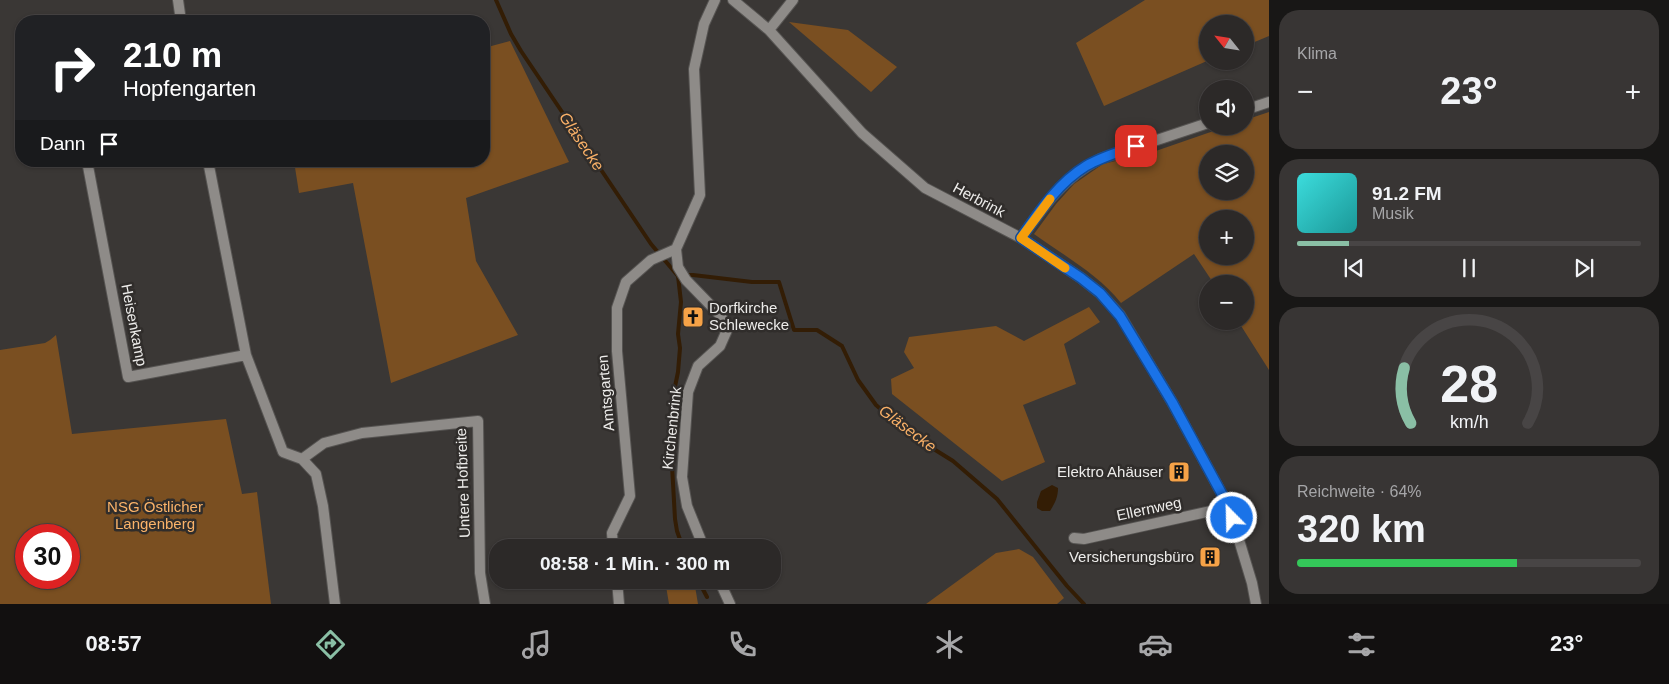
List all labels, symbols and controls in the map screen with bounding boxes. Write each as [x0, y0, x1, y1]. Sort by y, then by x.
north arrow [1199, 15, 1254, 70]
map controls [1199, 15, 1254, 330]
icon: right [40, 35, 105, 100]
text: 210 m [123, 35, 222, 74]
text: Klima [1297, 45, 1337, 62]
text: 23° [1440, 70, 1498, 112]
text: Hopfengarten [123, 76, 256, 101]
text: − [1297, 76, 1313, 107]
text: + [1625, 76, 1641, 107]
button: sound [1199, 80, 1254, 135]
water label: Gläsecke [556, 109, 607, 174]
pin [1115, 125, 1157, 167]
icon: arrive [95, 130, 123, 158]
icon: arrive [1122, 132, 1150, 160]
text: Dann [40, 133, 85, 154]
button: layers [1199, 145, 1254, 200]
street label: Herbrink [950, 179, 1009, 221]
text: 91.2 FM [1372, 183, 1442, 204]
text: Musik [1372, 205, 1414, 222]
button: + [1199, 210, 1254, 265]
icon: previous [1340, 254, 1368, 282]
icon: pause [1455, 254, 1483, 282]
icon: next [1570, 254, 1598, 282]
button: − [1199, 275, 1254, 330]
street label: Heisenkamp [118, 282, 151, 367]
place label: Dorfkirche Schlewecke [709, 299, 789, 333]
church icon: Dorfkirche Schlewecke [681, 305, 705, 329]
street label: Amtsgarten [594, 354, 617, 432]
text: 28 [1440, 355, 1498, 413]
street label: Kirchenbrink [659, 385, 684, 470]
water label: Gläsecke [876, 402, 940, 455]
text: km/h [1450, 412, 1488, 432]
street label: Untere Hofbreite [452, 428, 473, 538]
building icon: Elektro Ahäuser [1167, 460, 1191, 484]
place label: Elektro Ahäuser [1057, 463, 1163, 480]
text: Reichweite · 64% [1297, 483, 1422, 500]
position arrow [1205, 491, 1257, 543]
street label: Ellernweg [1115, 493, 1183, 524]
park label: NSG Östlicher Langenberg [107, 498, 203, 532]
text: 320 km [1297, 508, 1426, 550]
speed limit sign: 30 [15, 524, 80, 589]
building icon: Versicherungsbüro [1198, 545, 1222, 569]
place label: Versicherungsbüro [1069, 548, 1194, 565]
text: 08:58 · 1 Min. · 300 m [540, 553, 730, 574]
icon: directions [313, 627, 348, 662]
icon: music [519, 627, 554, 662]
icon: phone [725, 627, 760, 662]
icon: climate [932, 627, 967, 662]
icon: car [1138, 627, 1173, 662]
icon: filters [1344, 627, 1379, 662]
text: 08:57 [86, 631, 142, 656]
text: 23° [1550, 631, 1583, 656]

